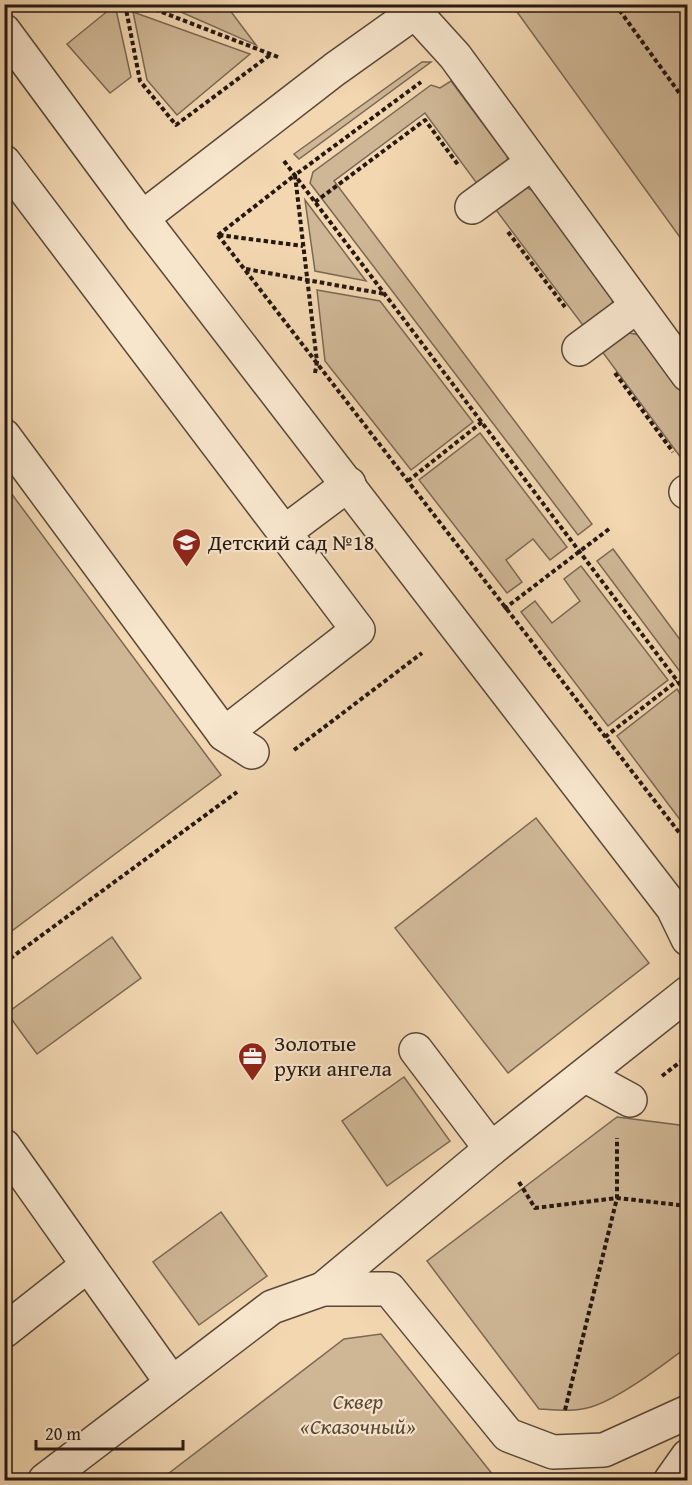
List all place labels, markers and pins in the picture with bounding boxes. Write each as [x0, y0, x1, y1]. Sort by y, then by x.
school or university icon: Детский сад №18 [171, 526, 203, 568]
place label: Детский сад №18 [207, 526, 374, 558]
place label: Золотые руки ангела [274, 1027, 392, 1084]
office icon: Золотые руки ангела [237, 1040, 269, 1082]

